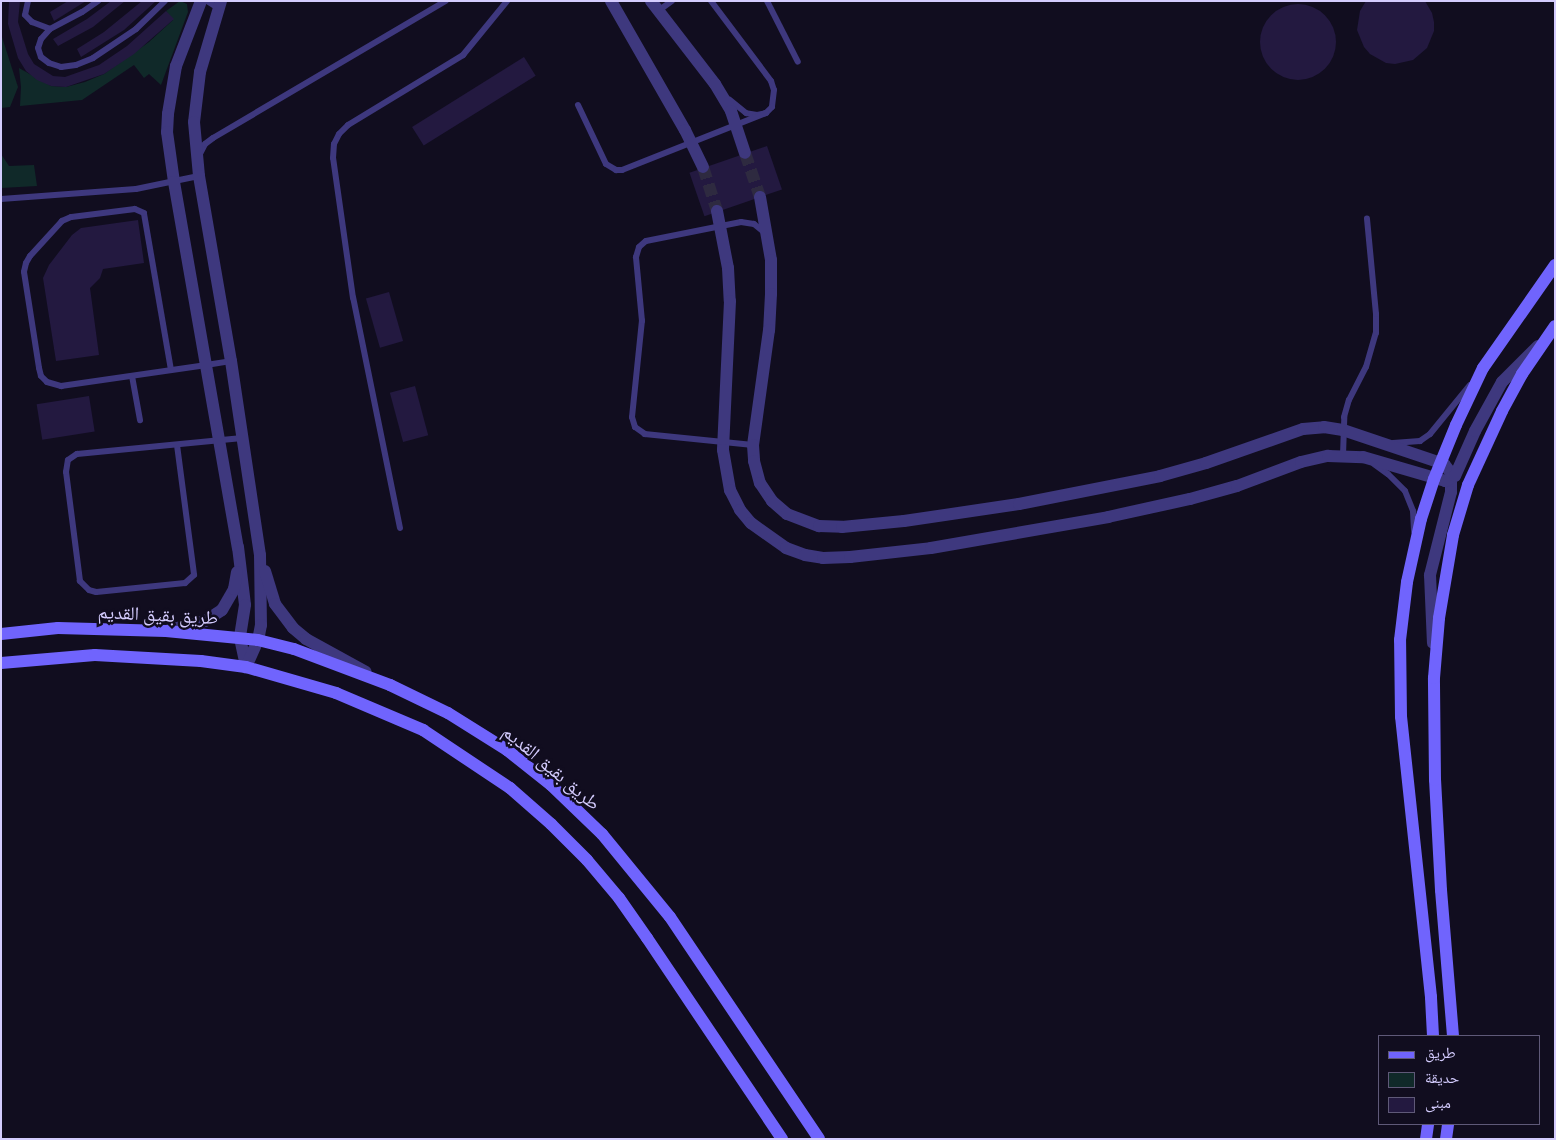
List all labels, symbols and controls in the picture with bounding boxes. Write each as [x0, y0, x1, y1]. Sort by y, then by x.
street label: طريق بقيق القديم [97, 599, 219, 629]
street label: طريق بقيق القديم [499, 720, 605, 814]
legend [1378, 1035, 1541, 1125]
text: طريق [1425, 1043, 1456, 1061]
text: حديقة [1425, 1068, 1459, 1086]
text: مبنى [1425, 1093, 1451, 1111]

